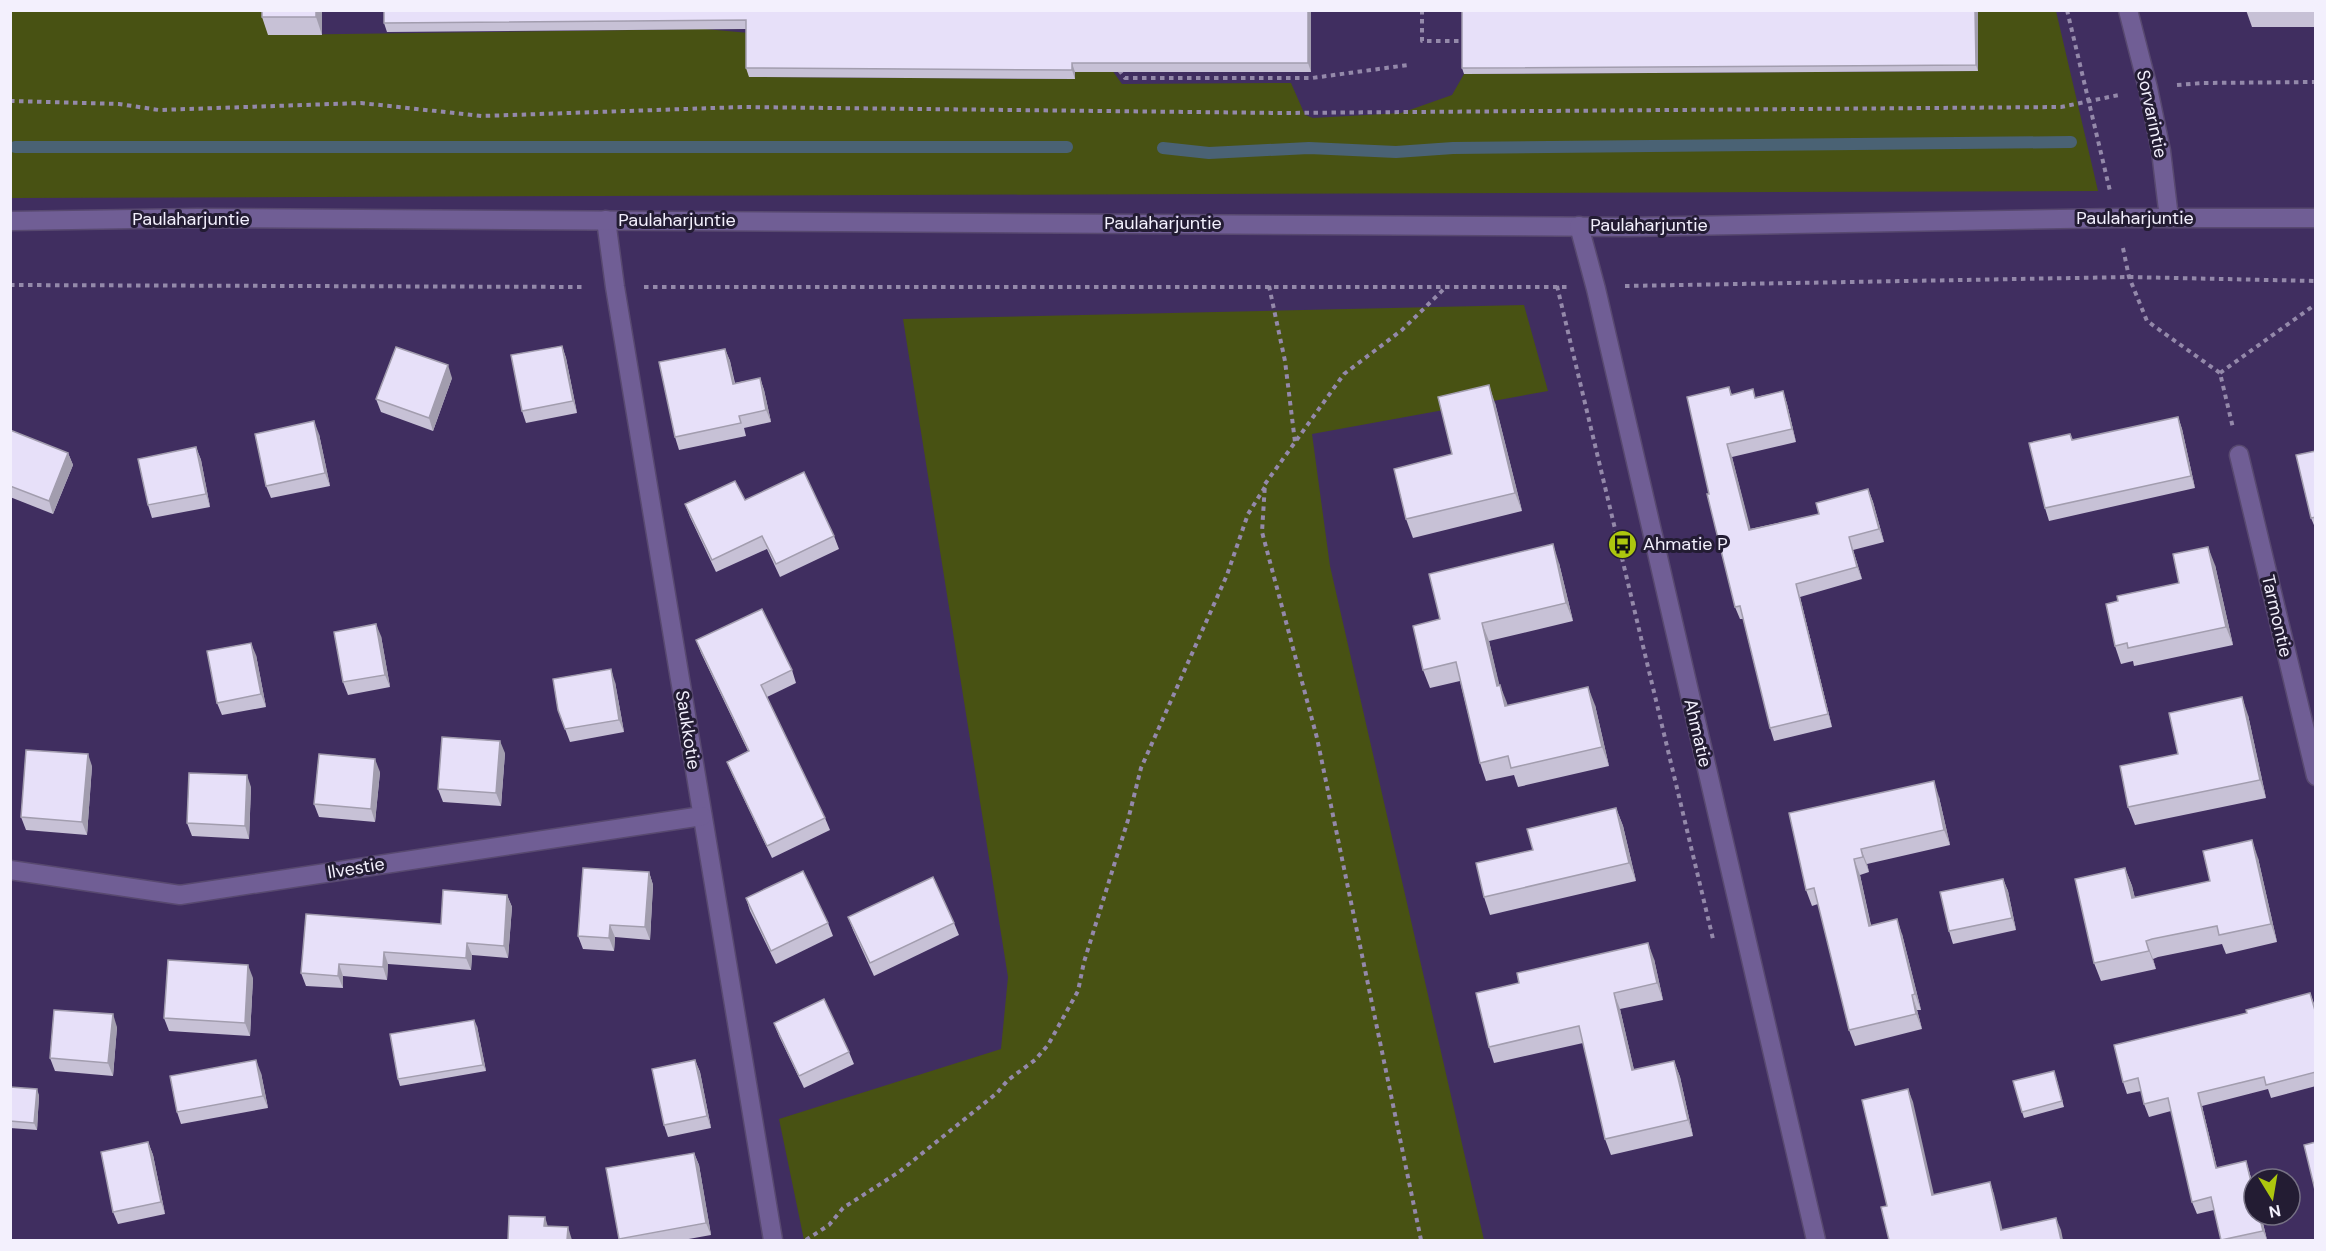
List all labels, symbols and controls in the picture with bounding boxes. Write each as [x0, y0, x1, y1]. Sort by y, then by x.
street label: Sorvarintie [2131, 68, 2173, 160]
street label: Paulaharjuntie [2076, 206, 2194, 230]
street label: Paulaharjuntie [132, 207, 250, 231]
street label: Paulaharjuntie [618, 208, 736, 232]
street label: Paulaharjuntie [1104, 211, 1222, 235]
street label: Paulaharjuntie [1590, 213, 1708, 237]
bus stop icon: Ahmatie P [1606, 528, 1638, 560]
place label: Ahmatie P [1643, 532, 1728, 556]
street label: Tarmontie [2256, 572, 2298, 660]
street label: Saukkotie [670, 689, 706, 771]
street label: Ahmatie [1678, 696, 1718, 770]
street label: Ilvestie [326, 852, 386, 884]
north arrow [2242, 1167, 2302, 1227]
text: N [2267, 1200, 2282, 1223]

